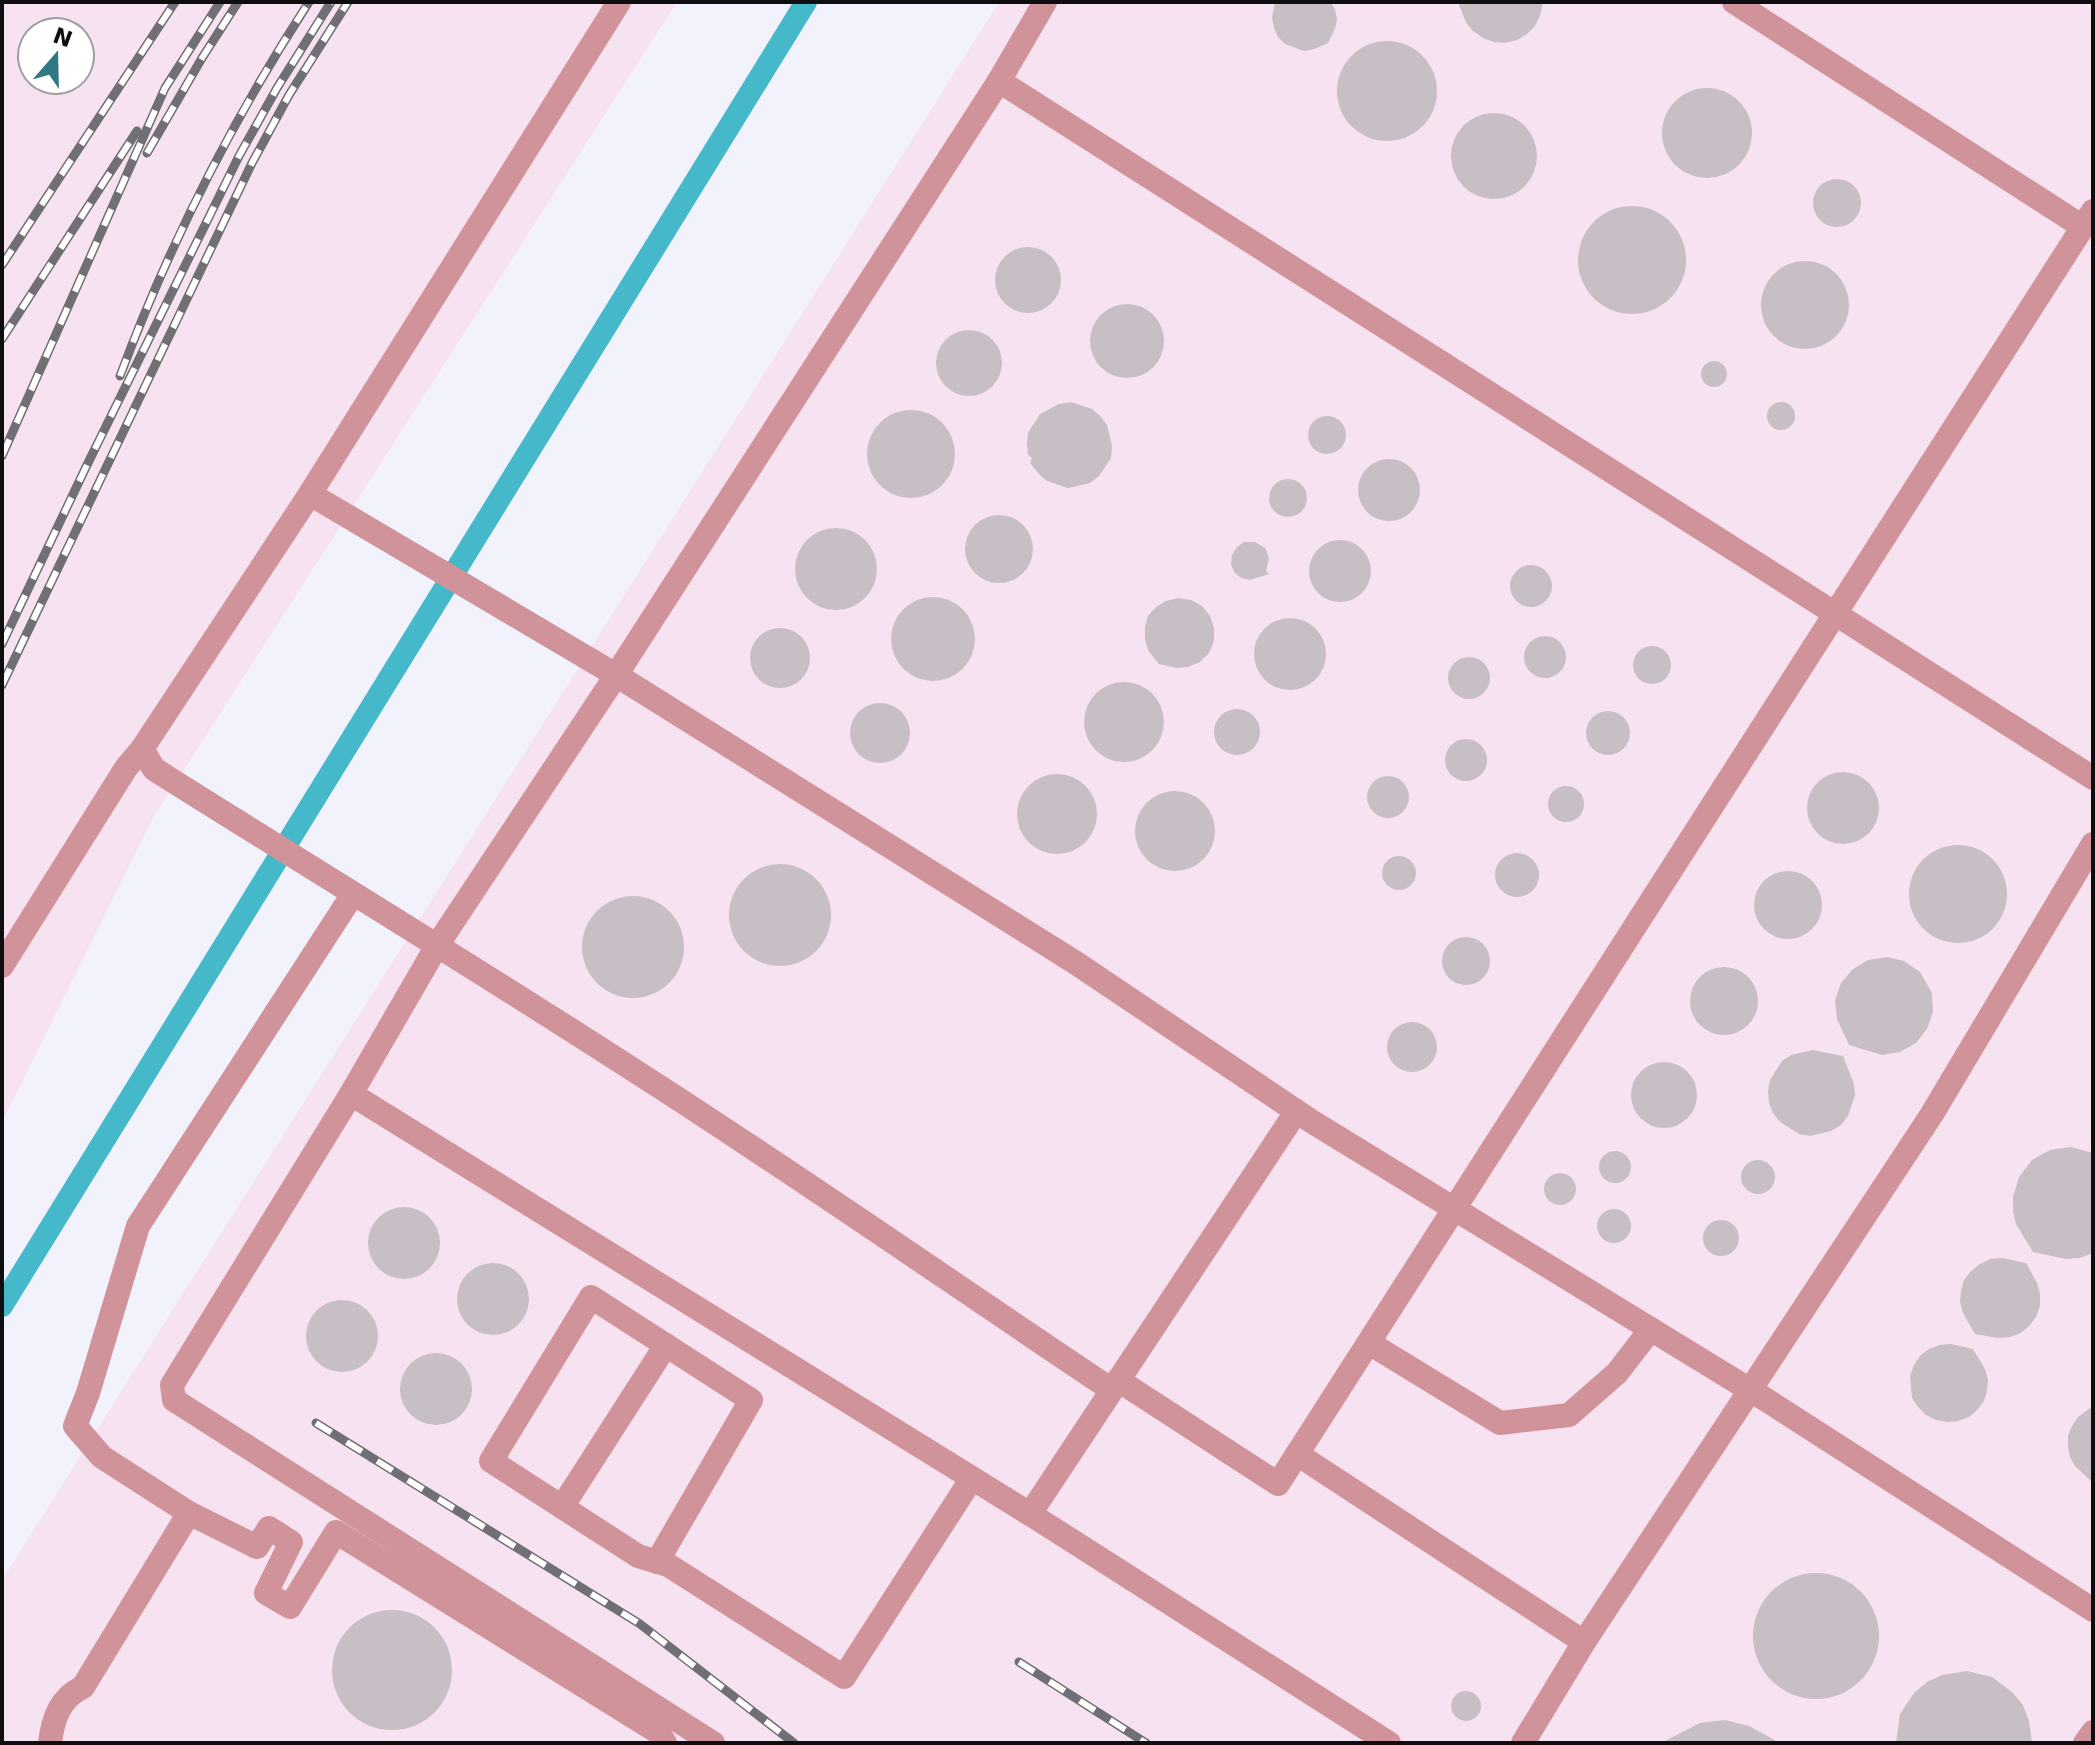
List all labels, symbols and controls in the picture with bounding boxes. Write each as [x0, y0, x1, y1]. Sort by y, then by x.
north arrow [16, 16, 96, 96]
text: N [50, 23, 76, 53]

